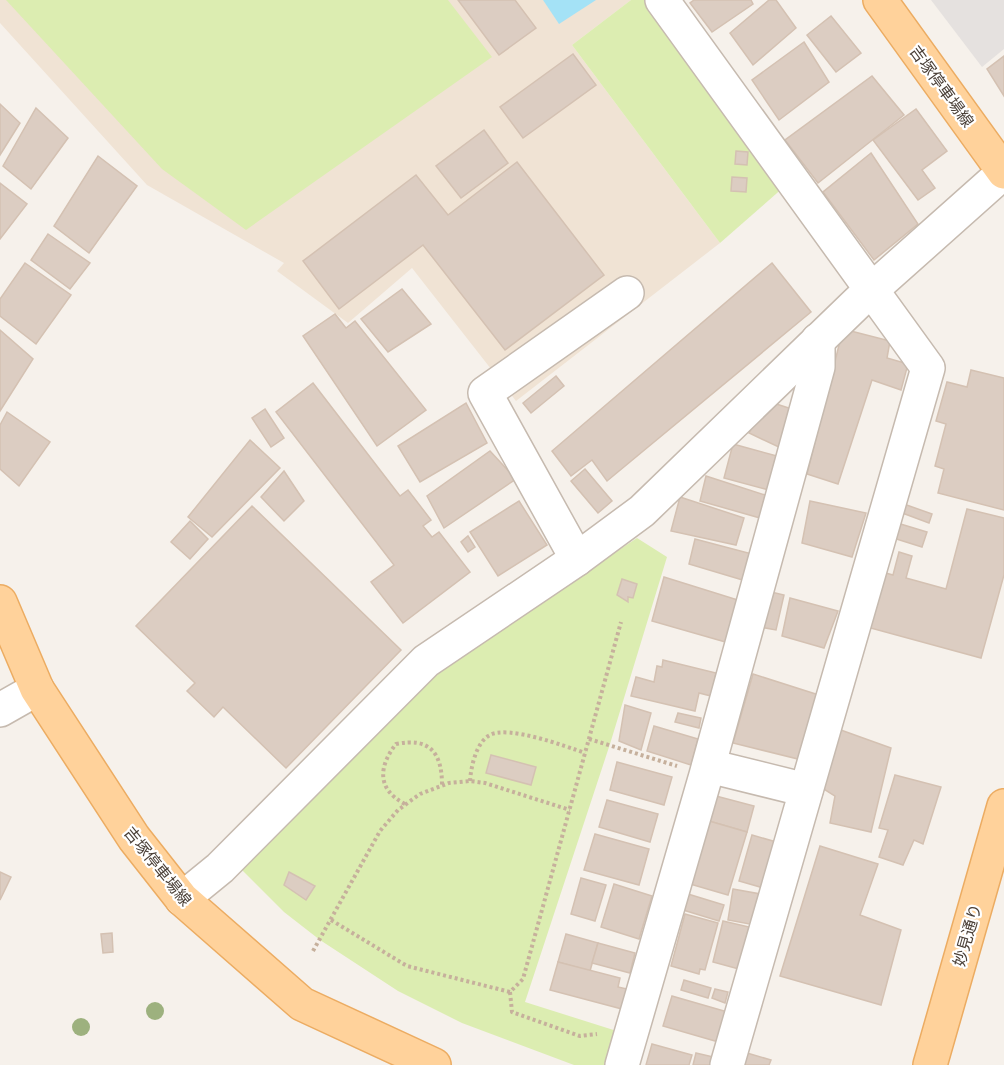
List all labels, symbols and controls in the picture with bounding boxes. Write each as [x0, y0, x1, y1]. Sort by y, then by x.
street label: 吉塚停車場線 [904, 41, 979, 132]
street label: 吉塚停車場線 [118, 822, 197, 911]
street label: 妙見通り [948, 901, 987, 969]

